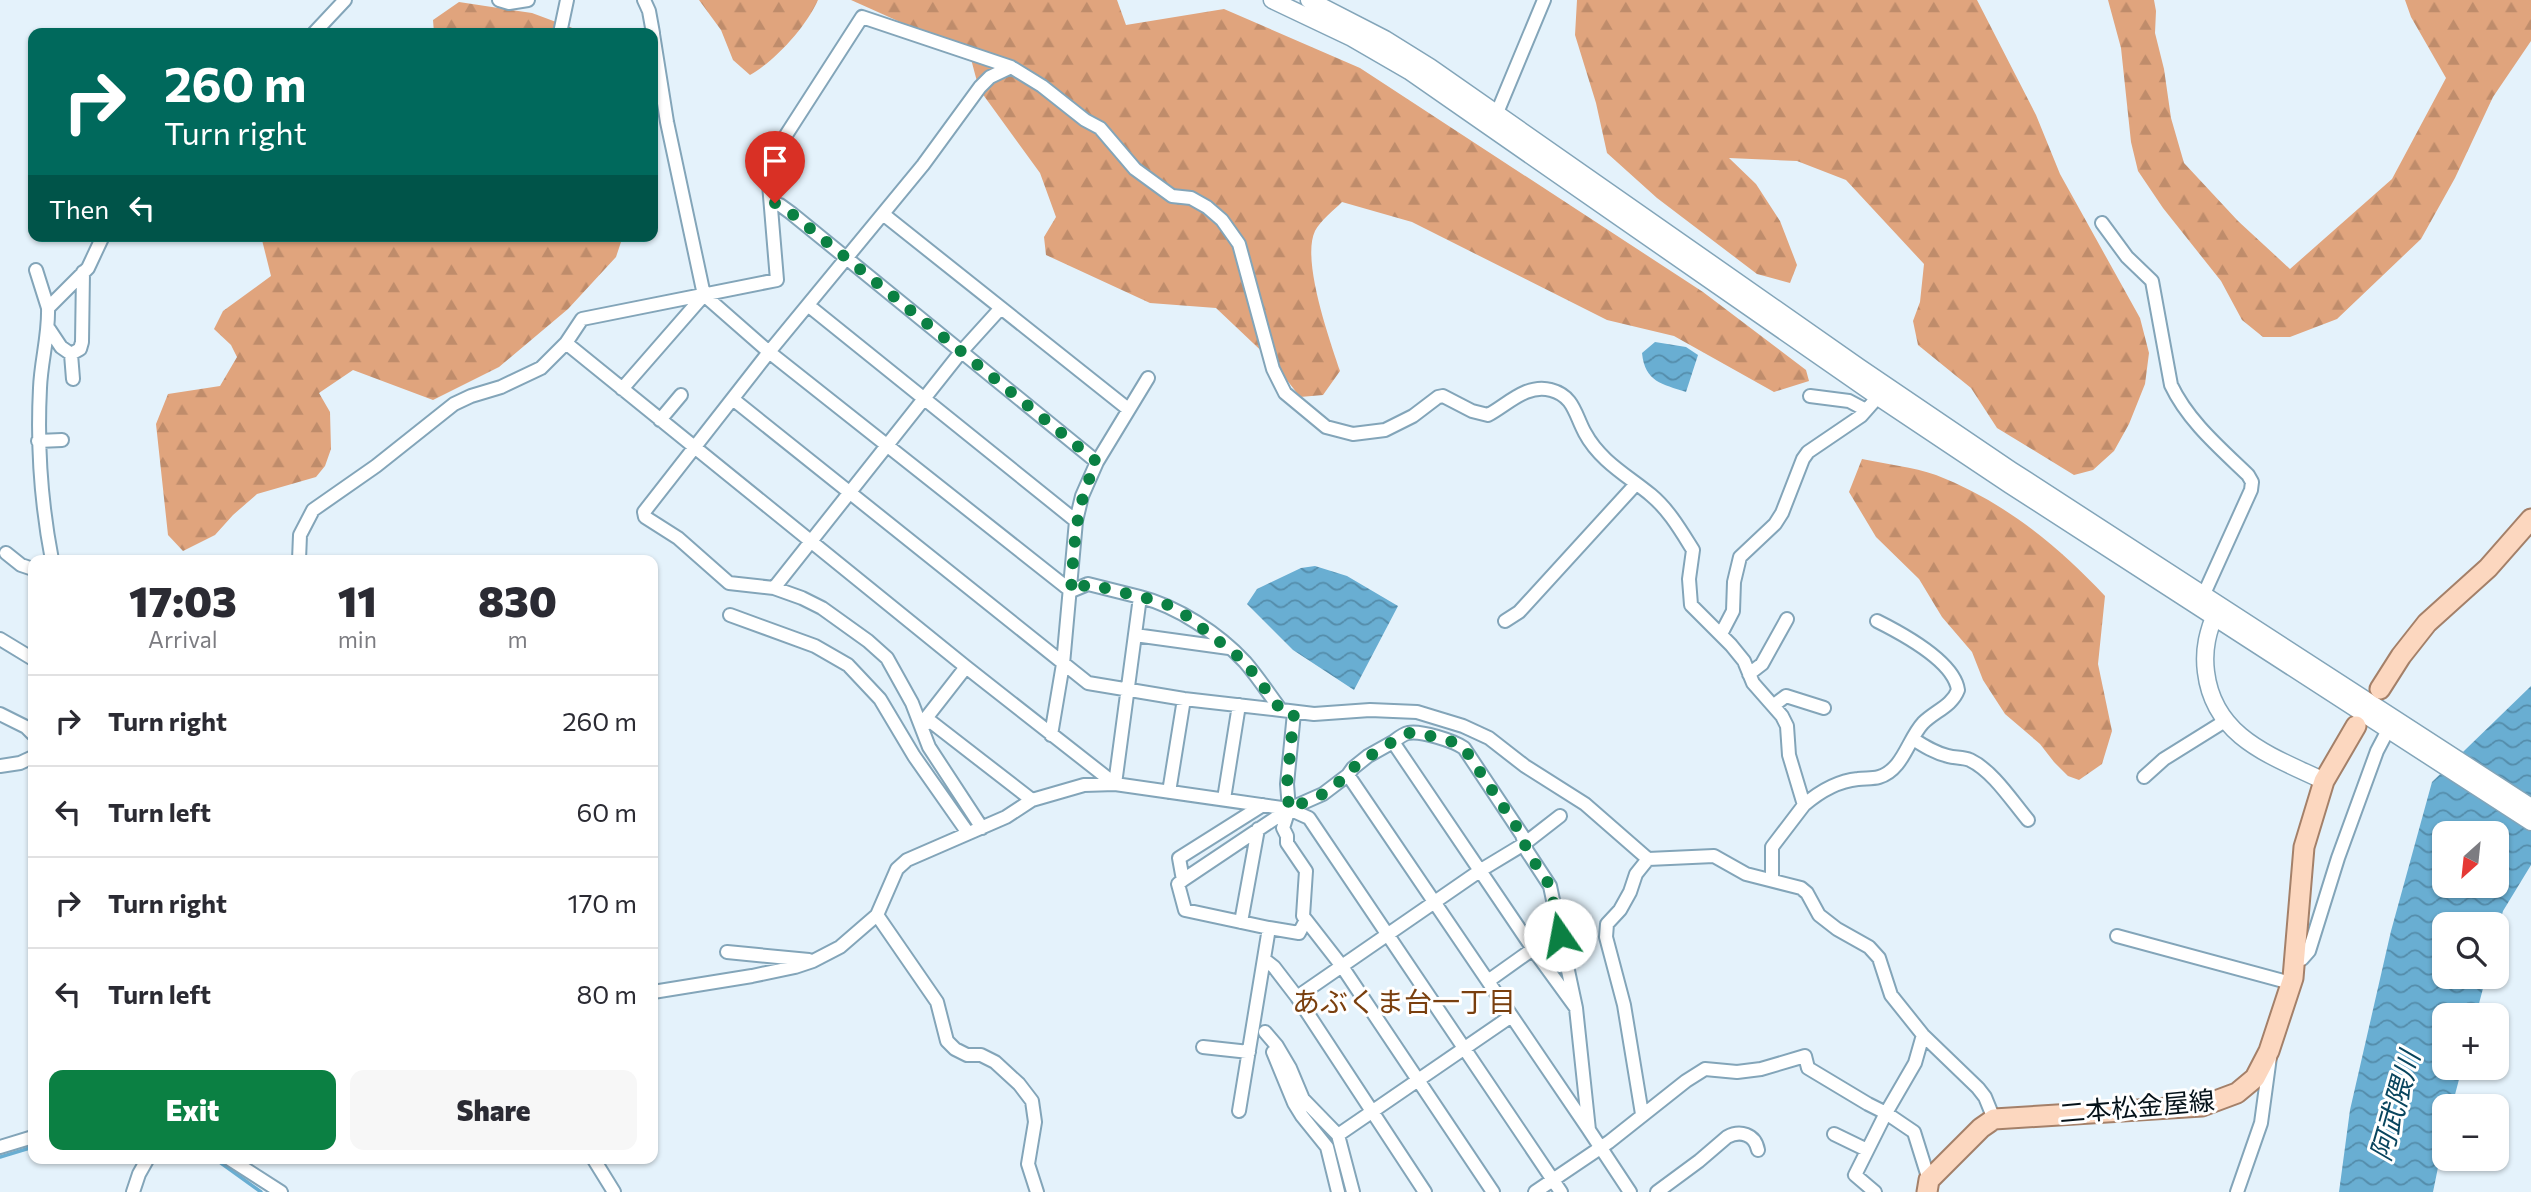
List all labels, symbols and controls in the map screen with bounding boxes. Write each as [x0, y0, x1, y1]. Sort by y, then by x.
text: 260 m [164, 52, 306, 112]
icon: right [49, 56, 140, 147]
text: Turn right [164, 112, 307, 152]
pin [745, 131, 805, 203]
icon: arrive [756, 142, 794, 180]
icon: left [123, 189, 161, 227]
text: Then [49, 193, 109, 224]
text: 17:03 [129, 574, 237, 626]
text: 11 [338, 574, 377, 626]
text: 830 [478, 574, 557, 626]
text: Arrival [148, 625, 218, 653]
text: min [338, 625, 377, 653]
text: m [507, 625, 528, 653]
icon: right [49, 702, 87, 740]
text: Turn right [108, 705, 227, 736]
text: 260 m [562, 705, 637, 736]
icon: left [49, 793, 87, 831]
text: Turn left [108, 796, 211, 827]
text: 60 m [577, 796, 637, 827]
north arrow [2432, 821, 2510, 898]
map controls [2432, 821, 2509, 1171]
icon: right [49, 884, 87, 922]
text: Turn right [108, 887, 227, 918]
text: 170 m [568, 887, 637, 918]
position arrow [1523, 898, 1597, 972]
button: search [2432, 912, 2509, 989]
icon: left [49, 975, 87, 1013]
text: Turn left [108, 978, 211, 1009]
text: 80 m [577, 978, 637, 1009]
district label: あぶくま台一丁目 [1292, 984, 1516, 1018]
button: + [2432, 1003, 2509, 1080]
water label: 阿武隈川 [2362, 1044, 2427, 1164]
button: Exit [49, 1070, 336, 1150]
button: Share [350, 1070, 637, 1150]
street label: 二本松金屋線 [2058, 1083, 2216, 1128]
button: − [2432, 1094, 2509, 1171]

